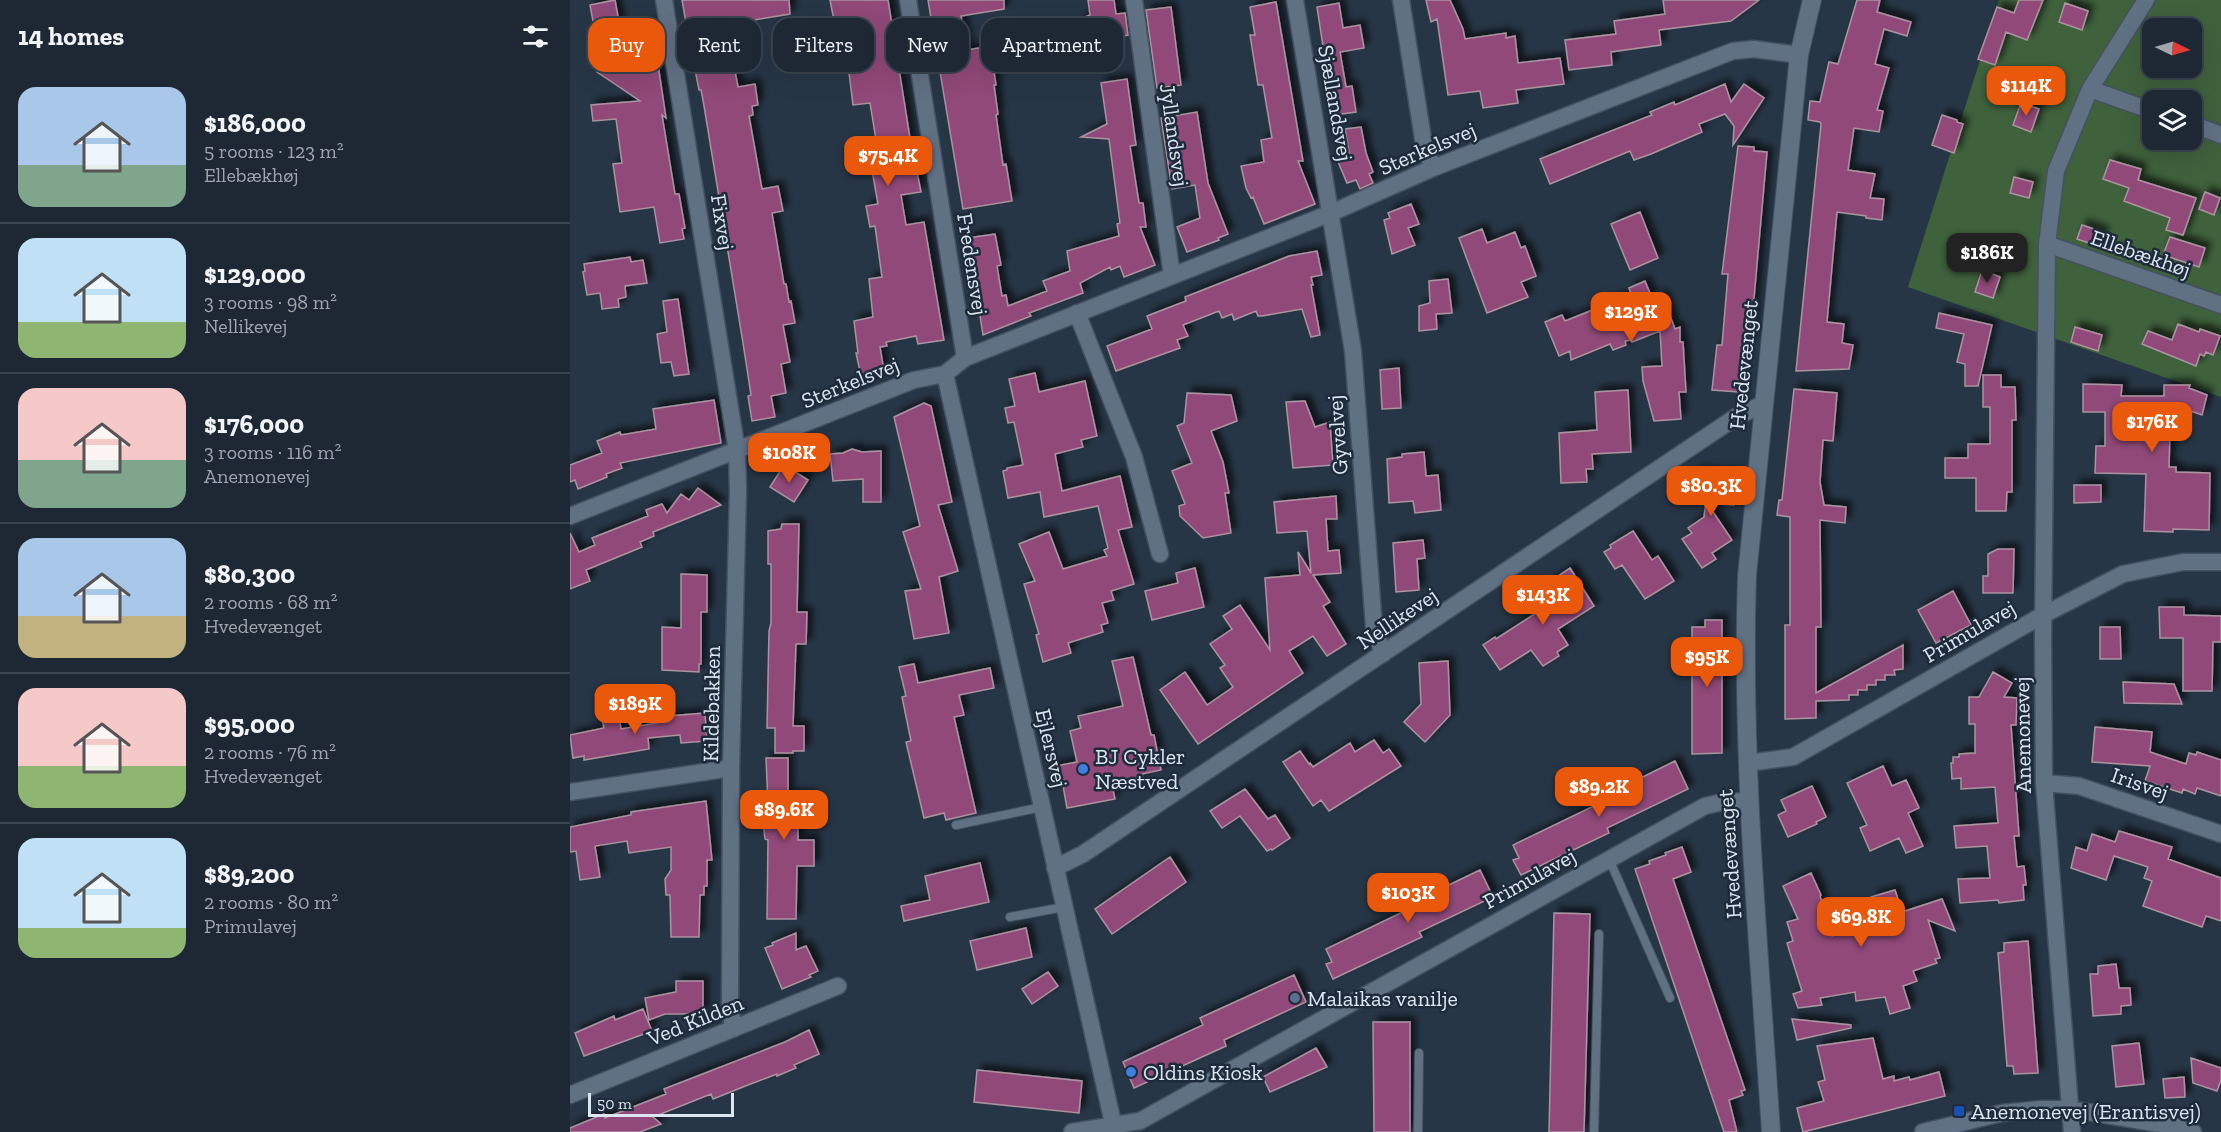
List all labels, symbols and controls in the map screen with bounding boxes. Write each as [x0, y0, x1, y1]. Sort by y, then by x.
chip: Buy [588, 18, 665, 72]
chip: Rent [677, 18, 761, 72]
chip: Filters [773, 18, 874, 72]
chip: New [886, 18, 969, 72]
chip: Apartment [981, 18, 1123, 72]
north arrow [2142, 18, 2202, 78]
map controls [2142, 18, 2202, 150]
text: 14 homes [18, 20, 124, 52]
icon: filters [519, 20, 552, 53]
street label: Sjællandsvej [1312, 43, 1359, 163]
pin: $114K [1984, 66, 2068, 117]
text: $114K [2001, 73, 2051, 97]
street label: Jyllandsvej [1154, 82, 1195, 188]
button: layers [2142, 90, 2202, 150]
text: $186,000 [204, 107, 306, 139]
icon: home [66, 111, 138, 183]
street label: Sterkelsvej [1375, 116, 1480, 181]
pin: $75.4K [839, 136, 937, 187]
text: 5 rooms · 123 m² [204, 139, 344, 163]
text: $75.4K [858, 143, 918, 167]
text: Ellebækhøj [204, 163, 299, 187]
street label: Fixvej [705, 192, 740, 252]
street label: Fredensvej [951, 211, 994, 317]
street label: Ellebækhøj [2087, 224, 2194, 283]
pin: $186K [1945, 233, 2029, 284]
text: $186K [1961, 240, 2013, 264]
text: $129,000 [204, 258, 306, 290]
icon: home [66, 262, 138, 334]
text: 3 rooms · 98 m² [204, 290, 337, 314]
pin: $129K [1589, 292, 1673, 343]
street label: Hvedevænget [1723, 298, 1764, 431]
text: $129K [1605, 299, 1657, 323]
text: Nellikevej [204, 314, 287, 338]
street label: Sterkelsvej [797, 351, 903, 414]
street label: Gyvelvej [1321, 394, 1354, 476]
pin: $176K [2110, 402, 2194, 453]
text: $176,000 [204, 408, 304, 440]
text: $176K [2126, 409, 2178, 433]
icon: home [66, 412, 138, 484]
pin: $108K [747, 433, 831, 484]
text: 3 rooms · 116 m² [204, 440, 341, 464]
text: $108K [762, 440, 816, 464]
text: Anemonevej [204, 464, 310, 488]
pin: $80.3K [1662, 466, 1760, 517]
text: $80.3K [1681, 473, 1741, 497]
text: $80,300 [204, 558, 295, 590]
icon: home [66, 562, 138, 634]
pin: $143K [1501, 575, 1585, 626]
street label: Nellikevej [1352, 582, 1443, 655]
text: $143K [1516, 582, 1570, 606]
text: 2 rooms · 68 m² [204, 590, 337, 614]
street label: Primulavej [1918, 594, 2020, 669]
text: Hvedevænget [204, 614, 322, 638]
pin: $95K [1671, 637, 1743, 688]
text: $95K [1685, 644, 1729, 668]
street label: Kildebakken [697, 645, 726, 762]
street label: Anemonevej [2008, 676, 2037, 794]
pin: $189K [593, 684, 677, 735]
text: $189K [609, 691, 661, 715]
street label: Ejlersvej [1029, 706, 1074, 790]
text: $95,000 [204, 708, 295, 740]
icon: home [66, 712, 138, 784]
text: 2 rooms · 76 m² [204, 740, 336, 764]
place label: BJ Cykler Næstved [1095, 743, 1185, 795]
street label: Irisvej [2108, 761, 2172, 806]
marker: BJ Cykler Næstved [1076, 762, 1090, 776]
text: Hvedevænget [204, 764, 322, 788]
pin: $89.2K [1550, 767, 1648, 818]
text: $89.2K [1569, 774, 1629, 798]
street label: Hvedevænget [1711, 787, 1748, 920]
pin: $89.6K [735, 790, 833, 841]
text: $89.6K [754, 797, 814, 821]
street label: Primulavej [1478, 842, 1580, 915]
text: $89,200 [204, 858, 294, 890]
icon: home [66, 862, 138, 934]
pin: $103K [1366, 873, 1450, 924]
text: $103K [1381, 880, 1435, 904]
text: 2 rooms · 80 m² [204, 890, 338, 914]
pin: $69.8K [1812, 897, 1910, 948]
text: $69.8K [1831, 904, 1891, 928]
text: Primulavej [204, 914, 297, 938]
place label: Malaikas vanilje [1307, 985, 1458, 1012]
street label: Ved Kilden [642, 989, 748, 1052]
marker: Malaikas vanilje [1288, 991, 1302, 1005]
place label: Oldins Kiosk [1143, 1059, 1263, 1086]
marker: Oldins Kiosk [1124, 1065, 1138, 1079]
scale bar [588, 1090, 734, 1118]
text: 50 m [597, 1094, 632, 1113]
place label: Anemonevej (Erantisvej) [1971, 1098, 2201, 1125]
marker: Anemonevej (Erantisvej) [1952, 1104, 1966, 1118]

